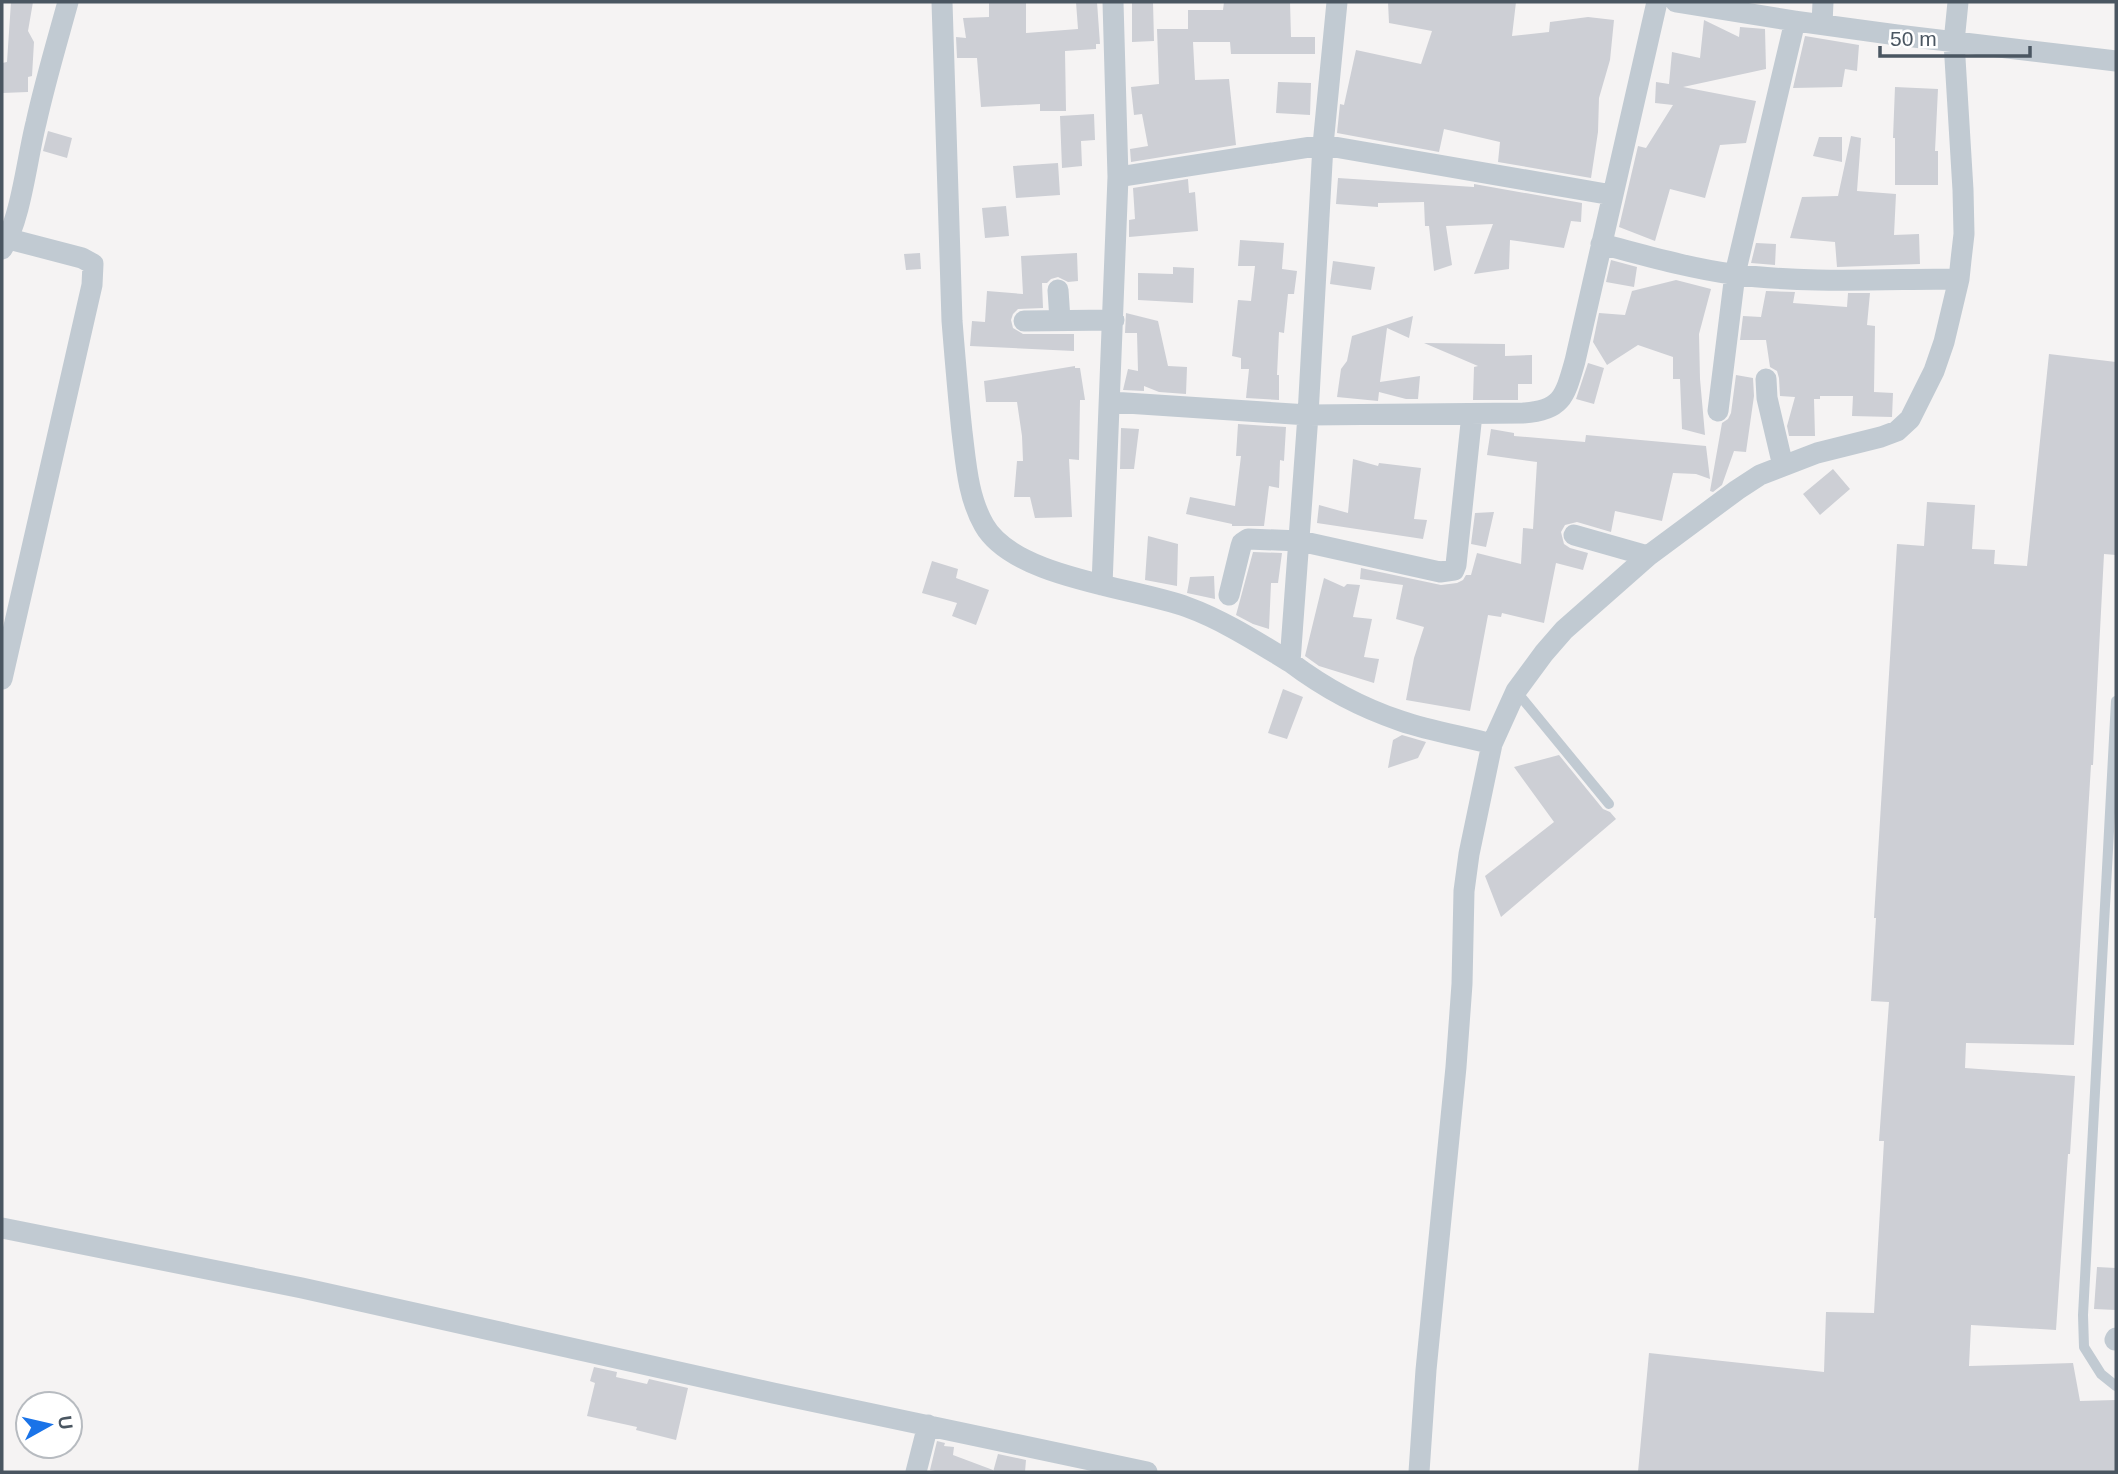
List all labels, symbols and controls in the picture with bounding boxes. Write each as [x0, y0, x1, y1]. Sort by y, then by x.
scale bar [1880, 14, 2030, 58]
text: 50 m [1890, 27, 1937, 50]
north arrow [14, 1390, 84, 1460]
text: U [54, 1414, 77, 1431]

